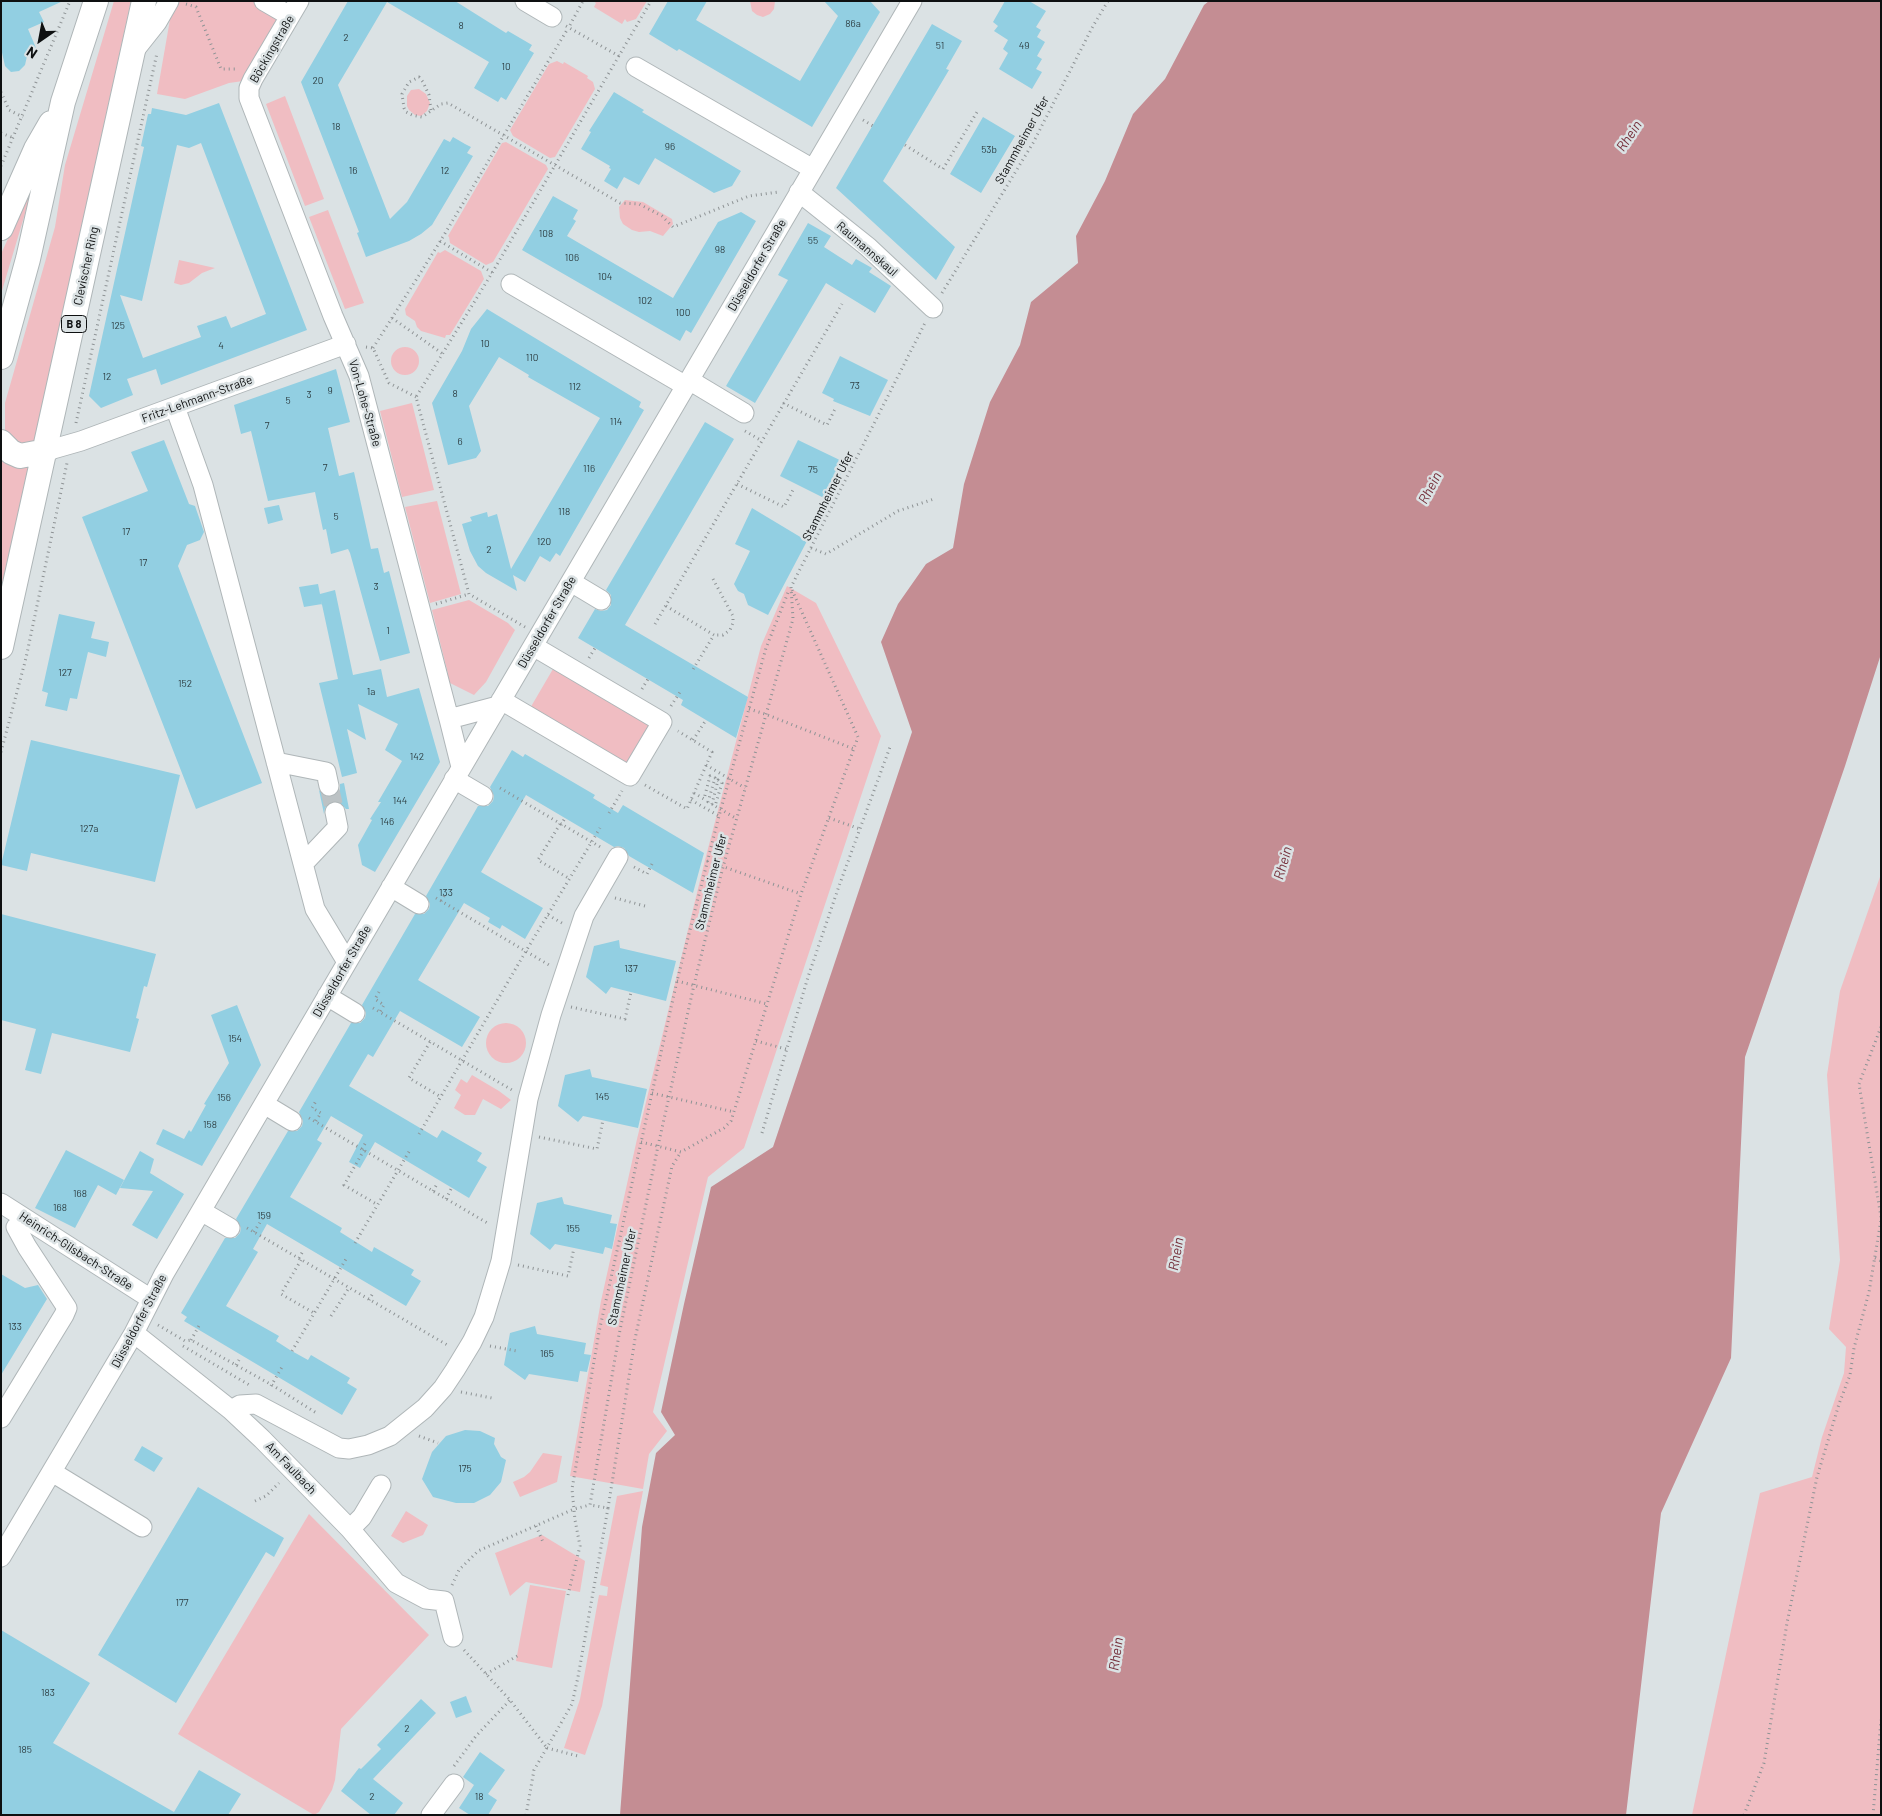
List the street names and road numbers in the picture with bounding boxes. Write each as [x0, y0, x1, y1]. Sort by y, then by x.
street label: Böckingstraße [247, 13, 297, 85]
street label: Stammheimer Ufer [992, 93, 1052, 187]
street label: Düsseldorfer Straße [725, 217, 789, 313]
street label: Raumannskaul [834, 219, 900, 279]
street label: Clevischer Ring [71, 225, 101, 307]
road number: B 8 [62, 316, 86, 332]
street label: Von-Lohe-Straße [346, 358, 384, 448]
street label: Fritz-Lehmann-Straße [140, 372, 254, 426]
street label: Stammheimer Ufer [799, 449, 857, 543]
street label: Düsseldorfer Straße [515, 574, 579, 670]
street label: Stammheimer Ufer [692, 833, 730, 931]
street label: Düsseldorfer Straße [310, 923, 374, 1019]
street label: Heinrich-Gilsbach-Straße [17, 1209, 135, 1293]
street label: Stammheimer Ufer [605, 1227, 639, 1327]
street label: Düsseldorfer Straße [108, 1272, 170, 1370]
street label: Am Faulbach [263, 1439, 319, 1497]

